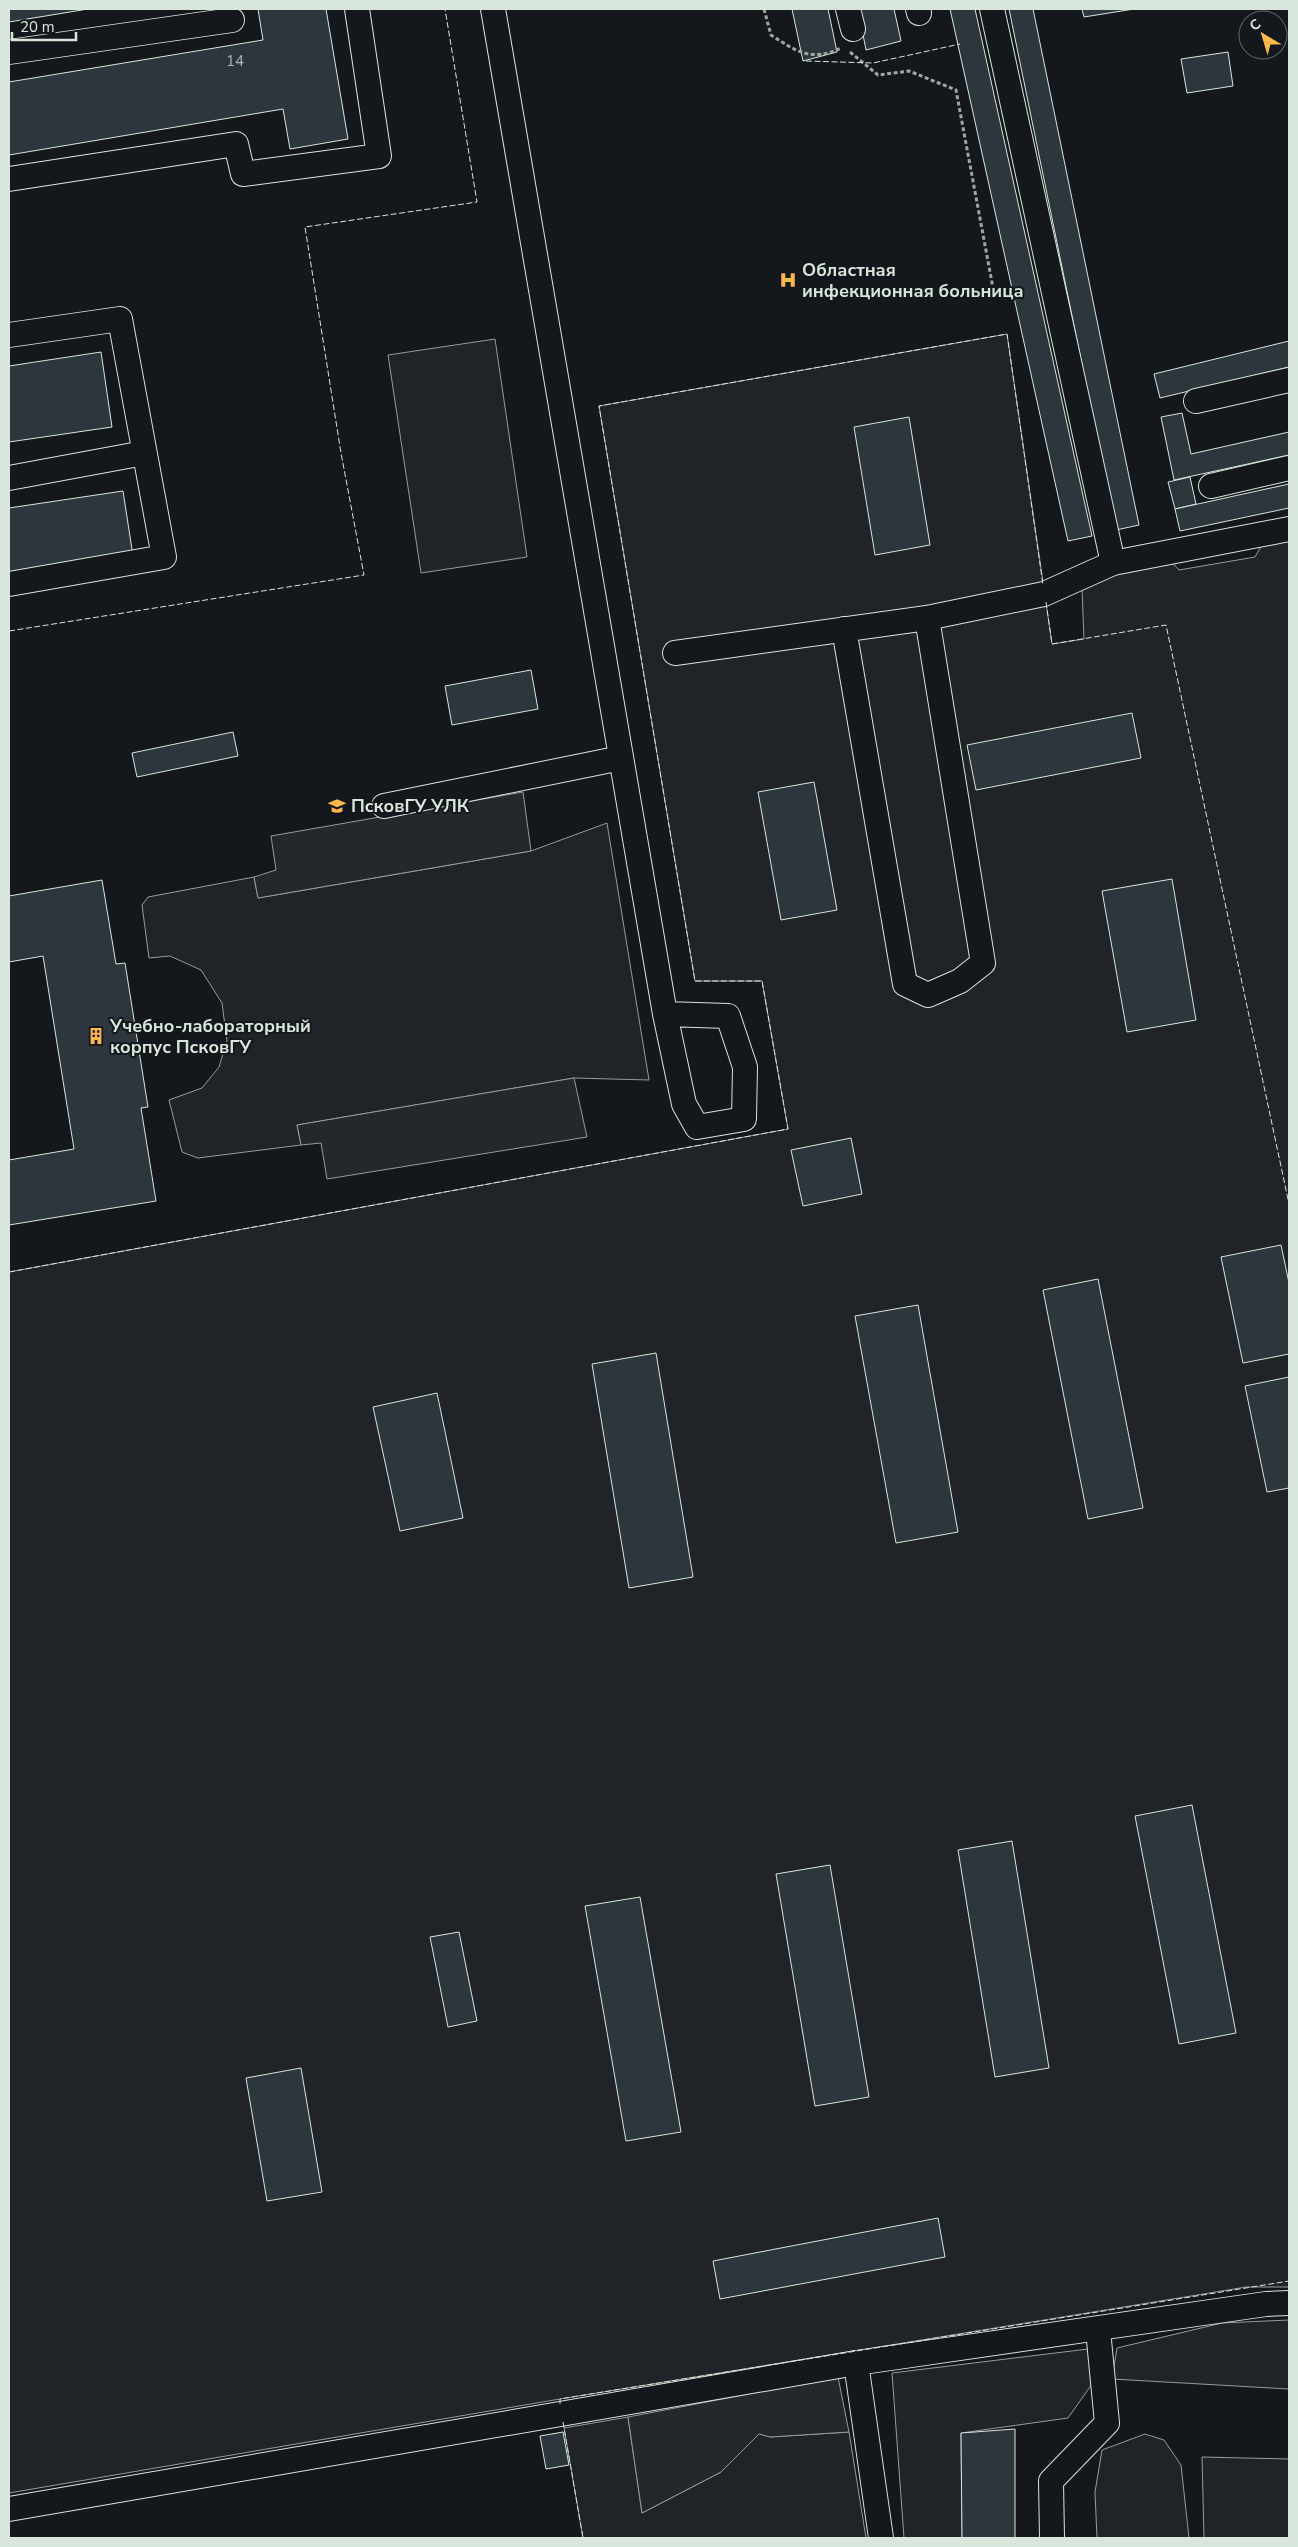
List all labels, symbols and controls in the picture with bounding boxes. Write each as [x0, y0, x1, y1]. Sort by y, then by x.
scale bar [12, 10, 76, 42]
north arrow [1238, 10, 1288, 60]
text: С [1246, 14, 1265, 36]
text: 20 m [20, 17, 55, 37]
house number: 14 [226, 51, 244, 71]
place label: Областная инфекционная больница [802, 258, 1024, 303]
hospital icon: Областная инфекционная больница [778, 270, 798, 290]
place label: ПсковГУ УЛК [351, 794, 470, 818]
school or university icon: ПсковГУ УЛК [327, 796, 347, 816]
place label: Учебно-лабораторный корпус ПсковГУ [109, 1014, 311, 1059]
building icon: Учебно-лабораторный корпус ПсковГУ [86, 1026, 106, 1046]

